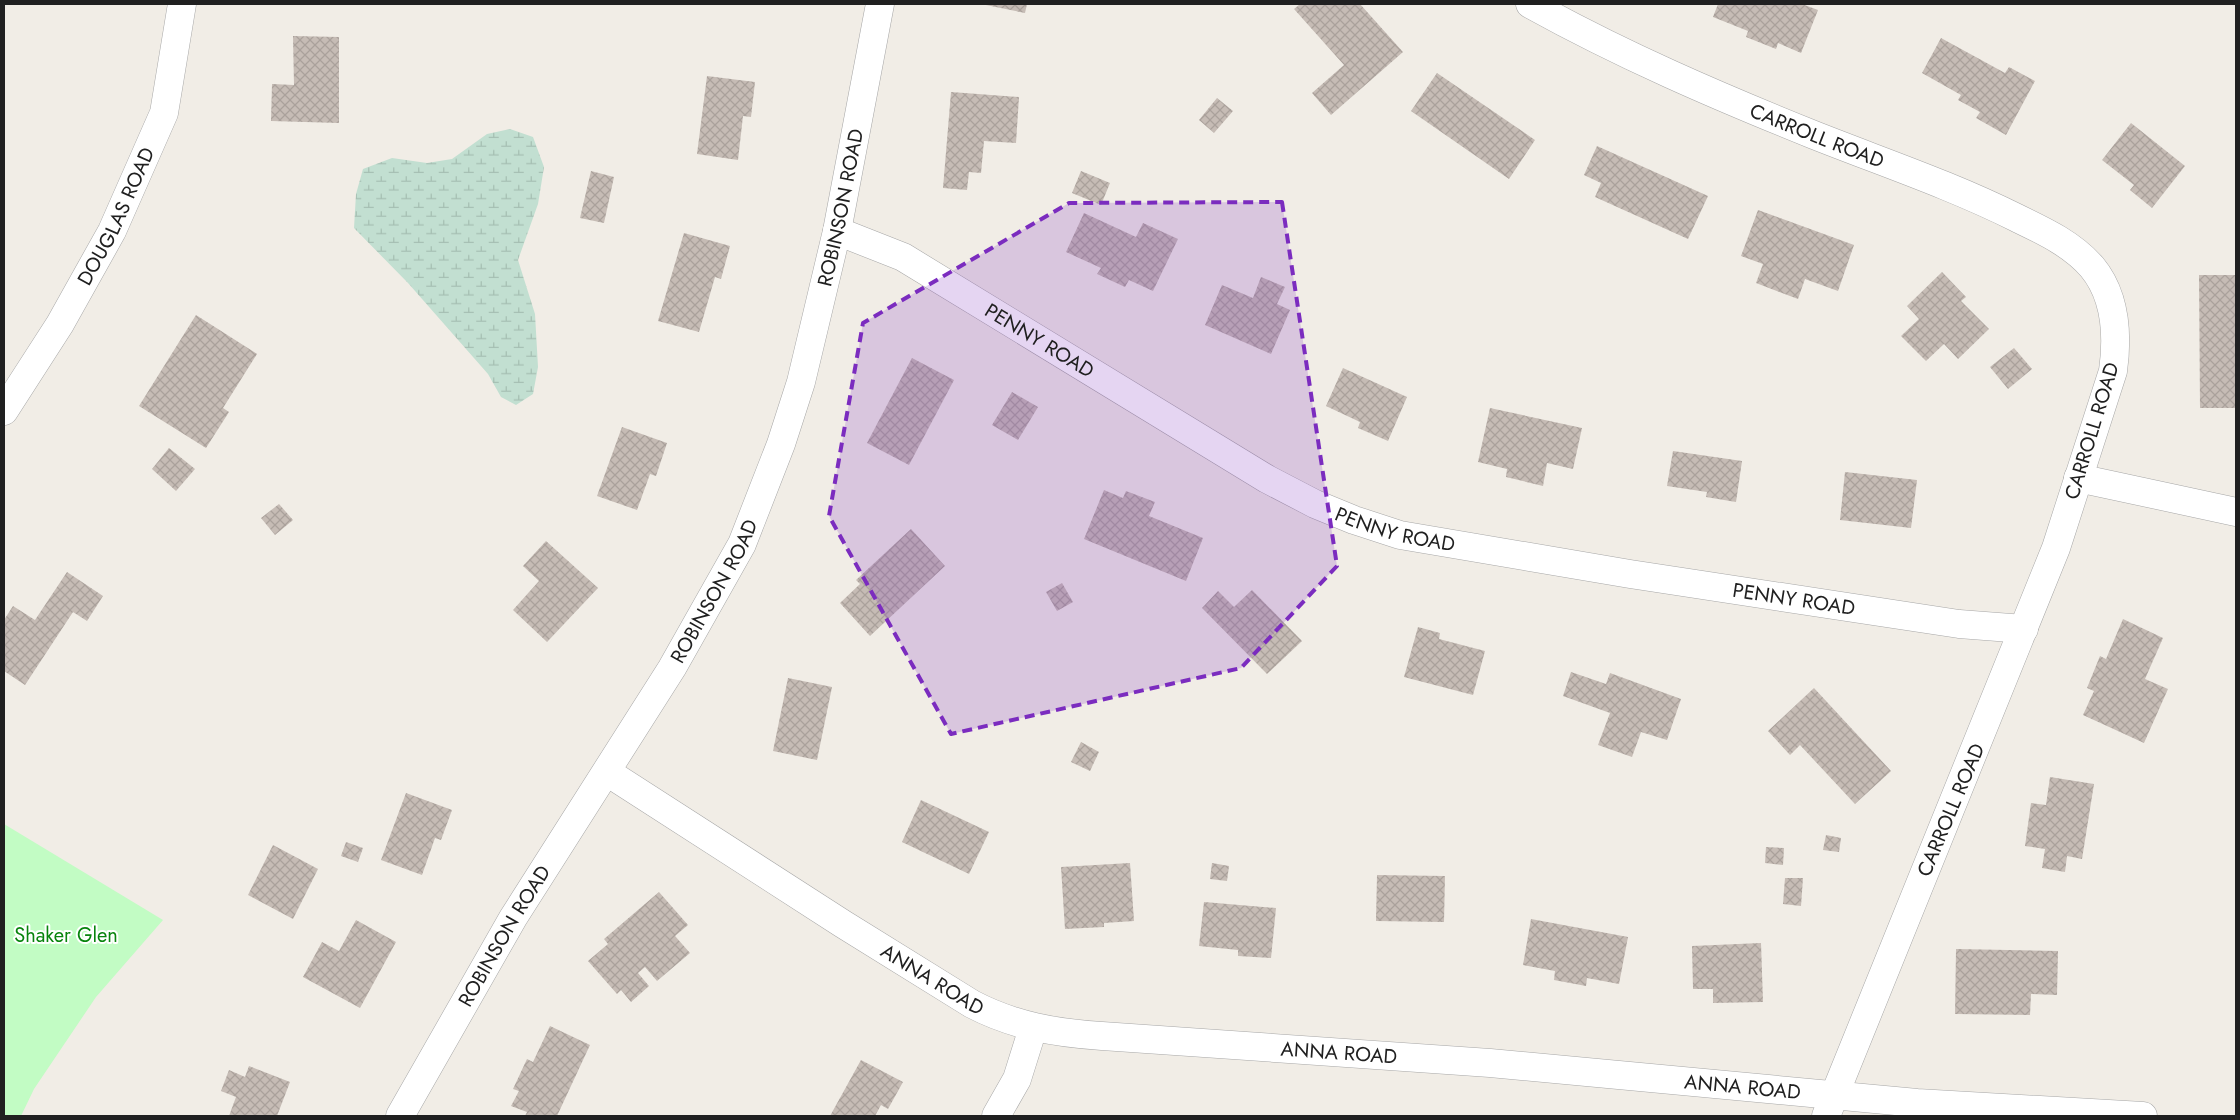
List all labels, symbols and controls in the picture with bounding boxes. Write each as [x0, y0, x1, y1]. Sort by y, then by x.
street label: CARROLL ROAD [1745, 96, 1888, 175]
street label: ROBINSON ROAD [810, 126, 871, 289]
street label: DOUGLAS ROAD [70, 143, 162, 291]
street label: PENNY ROAD [979, 296, 1100, 385]
street label: CARROLL ROAD [2057, 359, 2127, 503]
street label: PENNY ROAD [1331, 499, 1457, 559]
street label: ROBINSON ROAD [663, 515, 765, 668]
street label: PENNY ROAD [1731, 575, 1857, 623]
street label: CARROLL ROAD [1910, 739, 1992, 881]
street label: ROBINSON ROAD [451, 860, 557, 1012]
park label: Shaker Glen [14, 921, 118, 950]
street label: ANNA ROAD [875, 936, 989, 1022]
street label: ANNA ROAD [1280, 1034, 1398, 1071]
street label: ANNA ROAD [1683, 1067, 1802, 1107]

